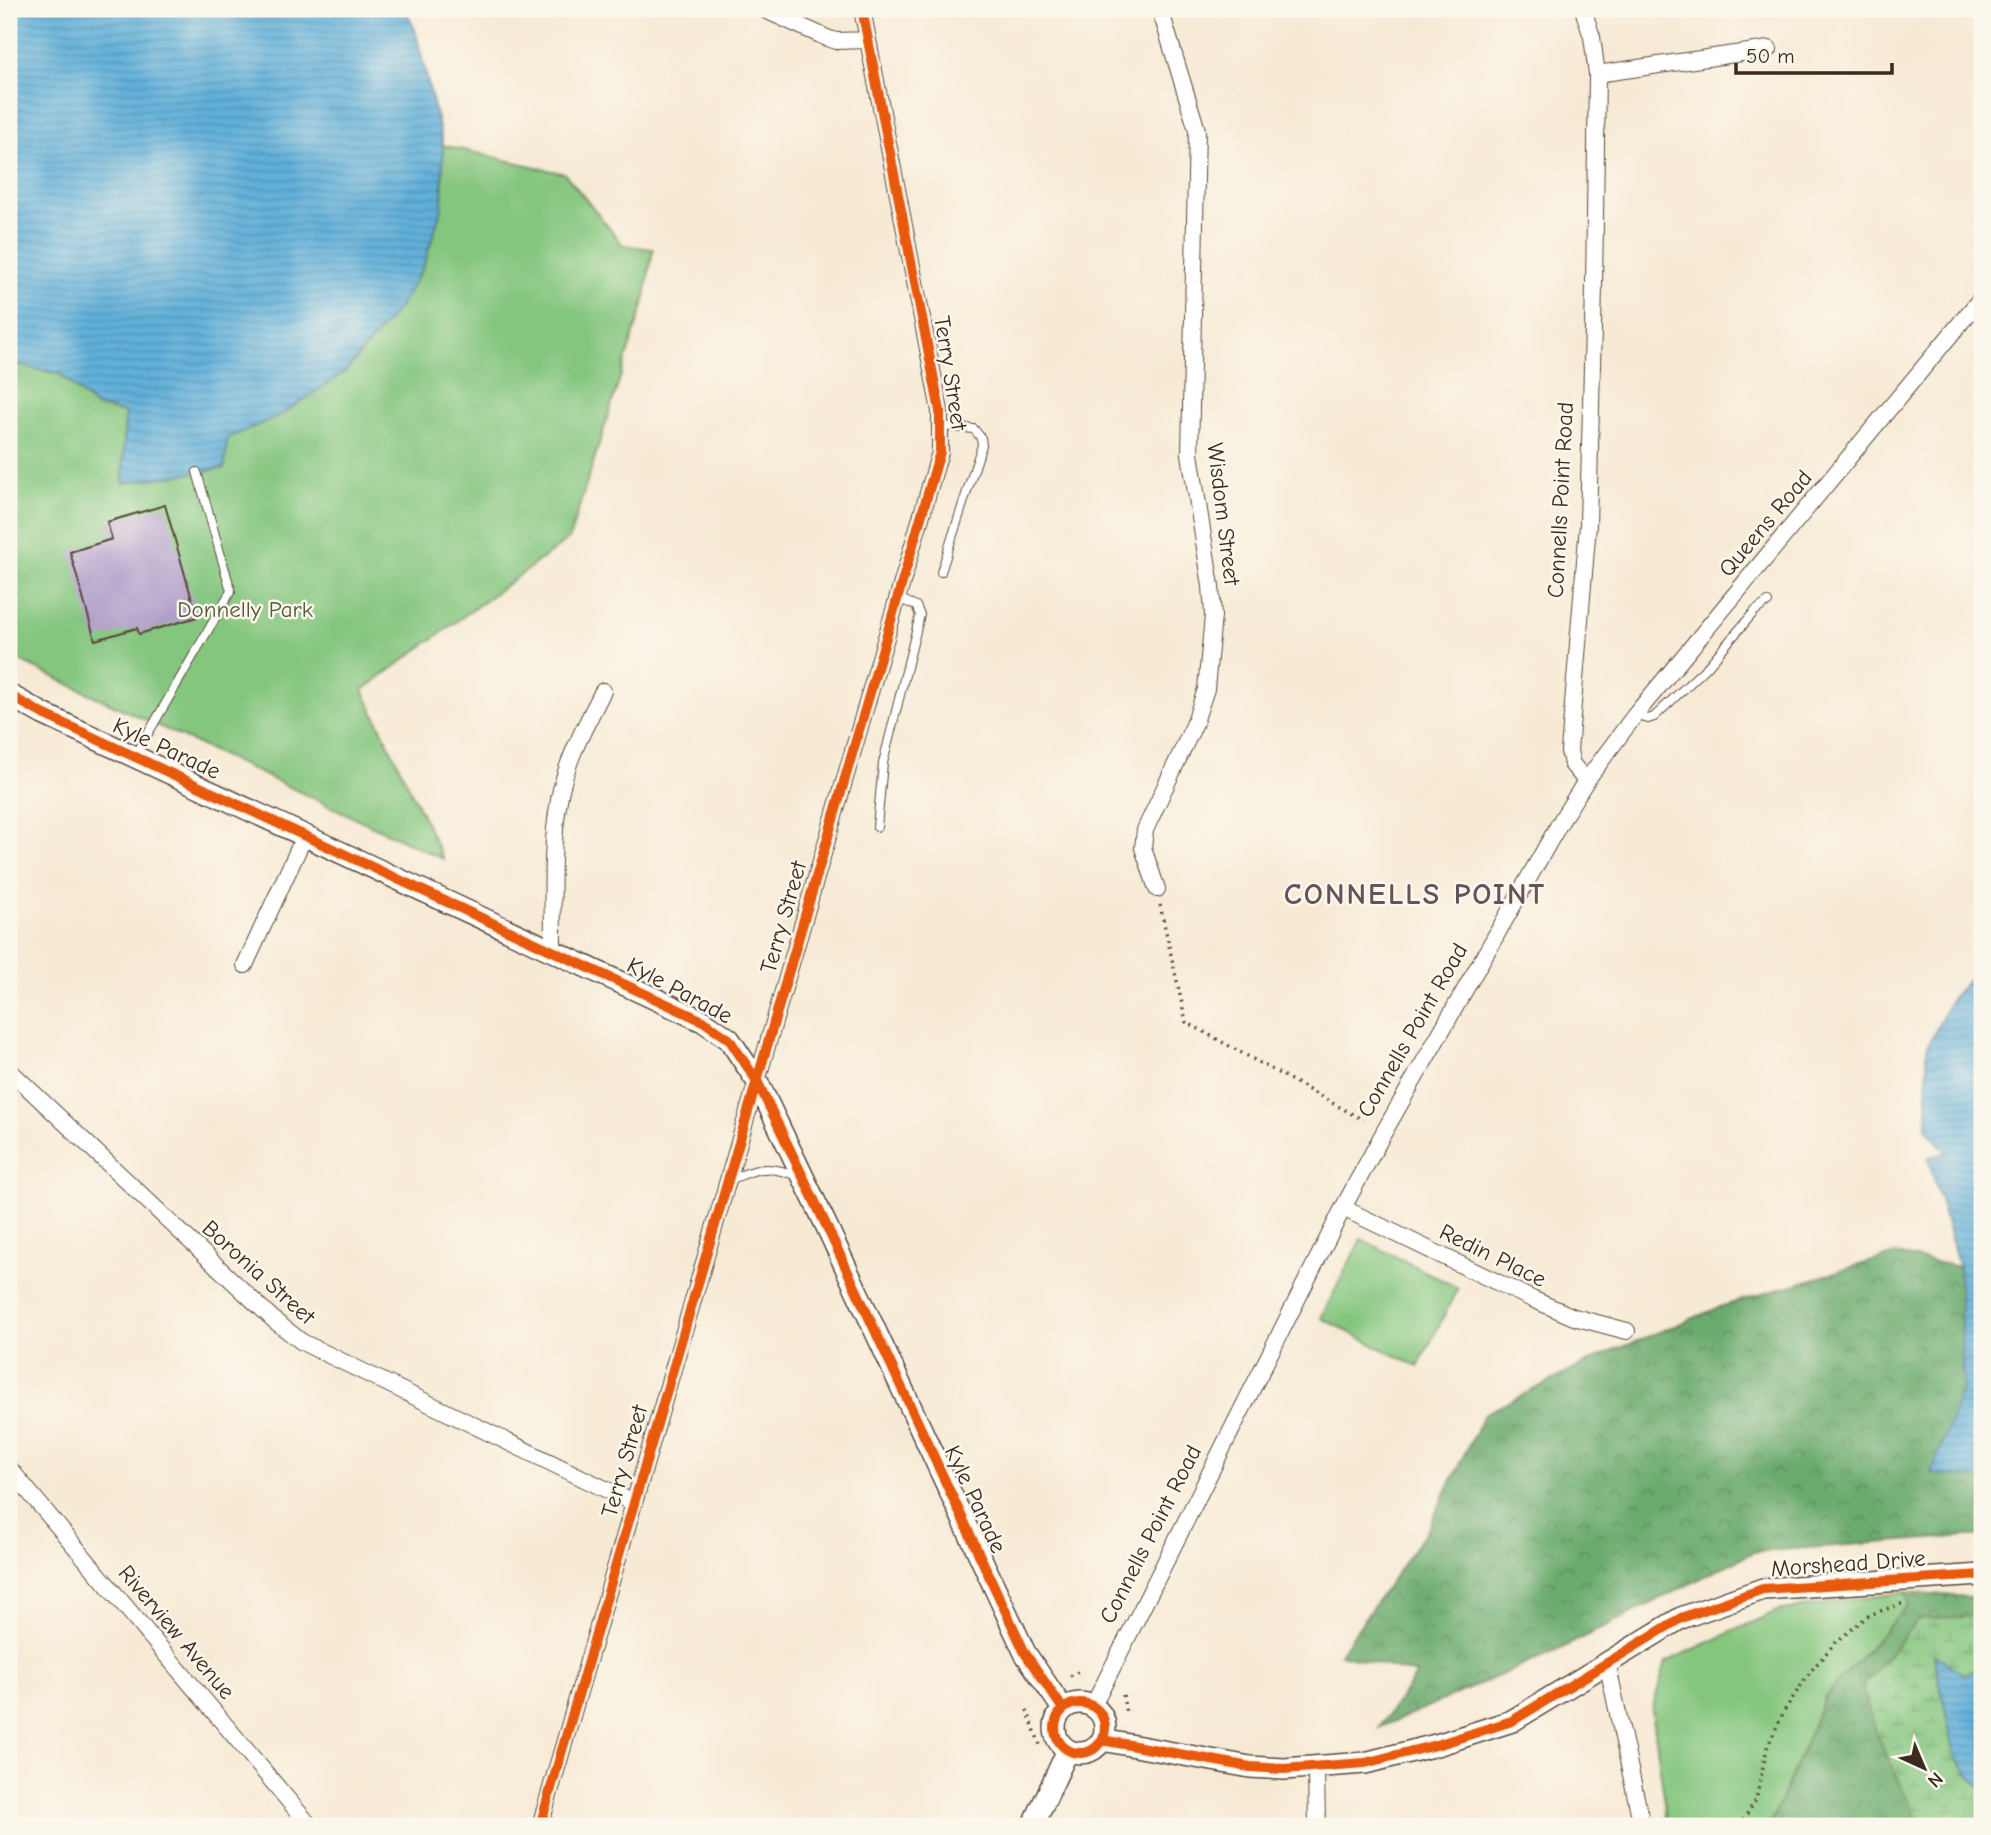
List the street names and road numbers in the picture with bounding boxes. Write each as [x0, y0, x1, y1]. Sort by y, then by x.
street label: Terry Street [928, 314, 973, 434]
street label: Connells Point Road [1542, 401, 1579, 599]
street label: Wisdom Street [1201, 441, 1246, 588]
street label: Queens Road [1713, 465, 1818, 582]
street label: Kyle Parade [109, 712, 225, 785]
street label: Terry Street [755, 857, 813, 976]
street label: Connells Point Road [1352, 938, 1473, 1122]
street label: Kyle Parade [622, 951, 737, 1029]
street label: Boronia Street [197, 1215, 322, 1331]
street label: Redin Place [1435, 1218, 1550, 1293]
street label: Terry Street [596, 1401, 654, 1520]
street label: Kyle Parade [939, 1441, 1012, 1557]
street label: Connells Point Road [1094, 1441, 1207, 1628]
street label: Morshead Drive [1770, 1545, 1926, 1582]
street label: Riverview Avenue [113, 1560, 240, 1705]

